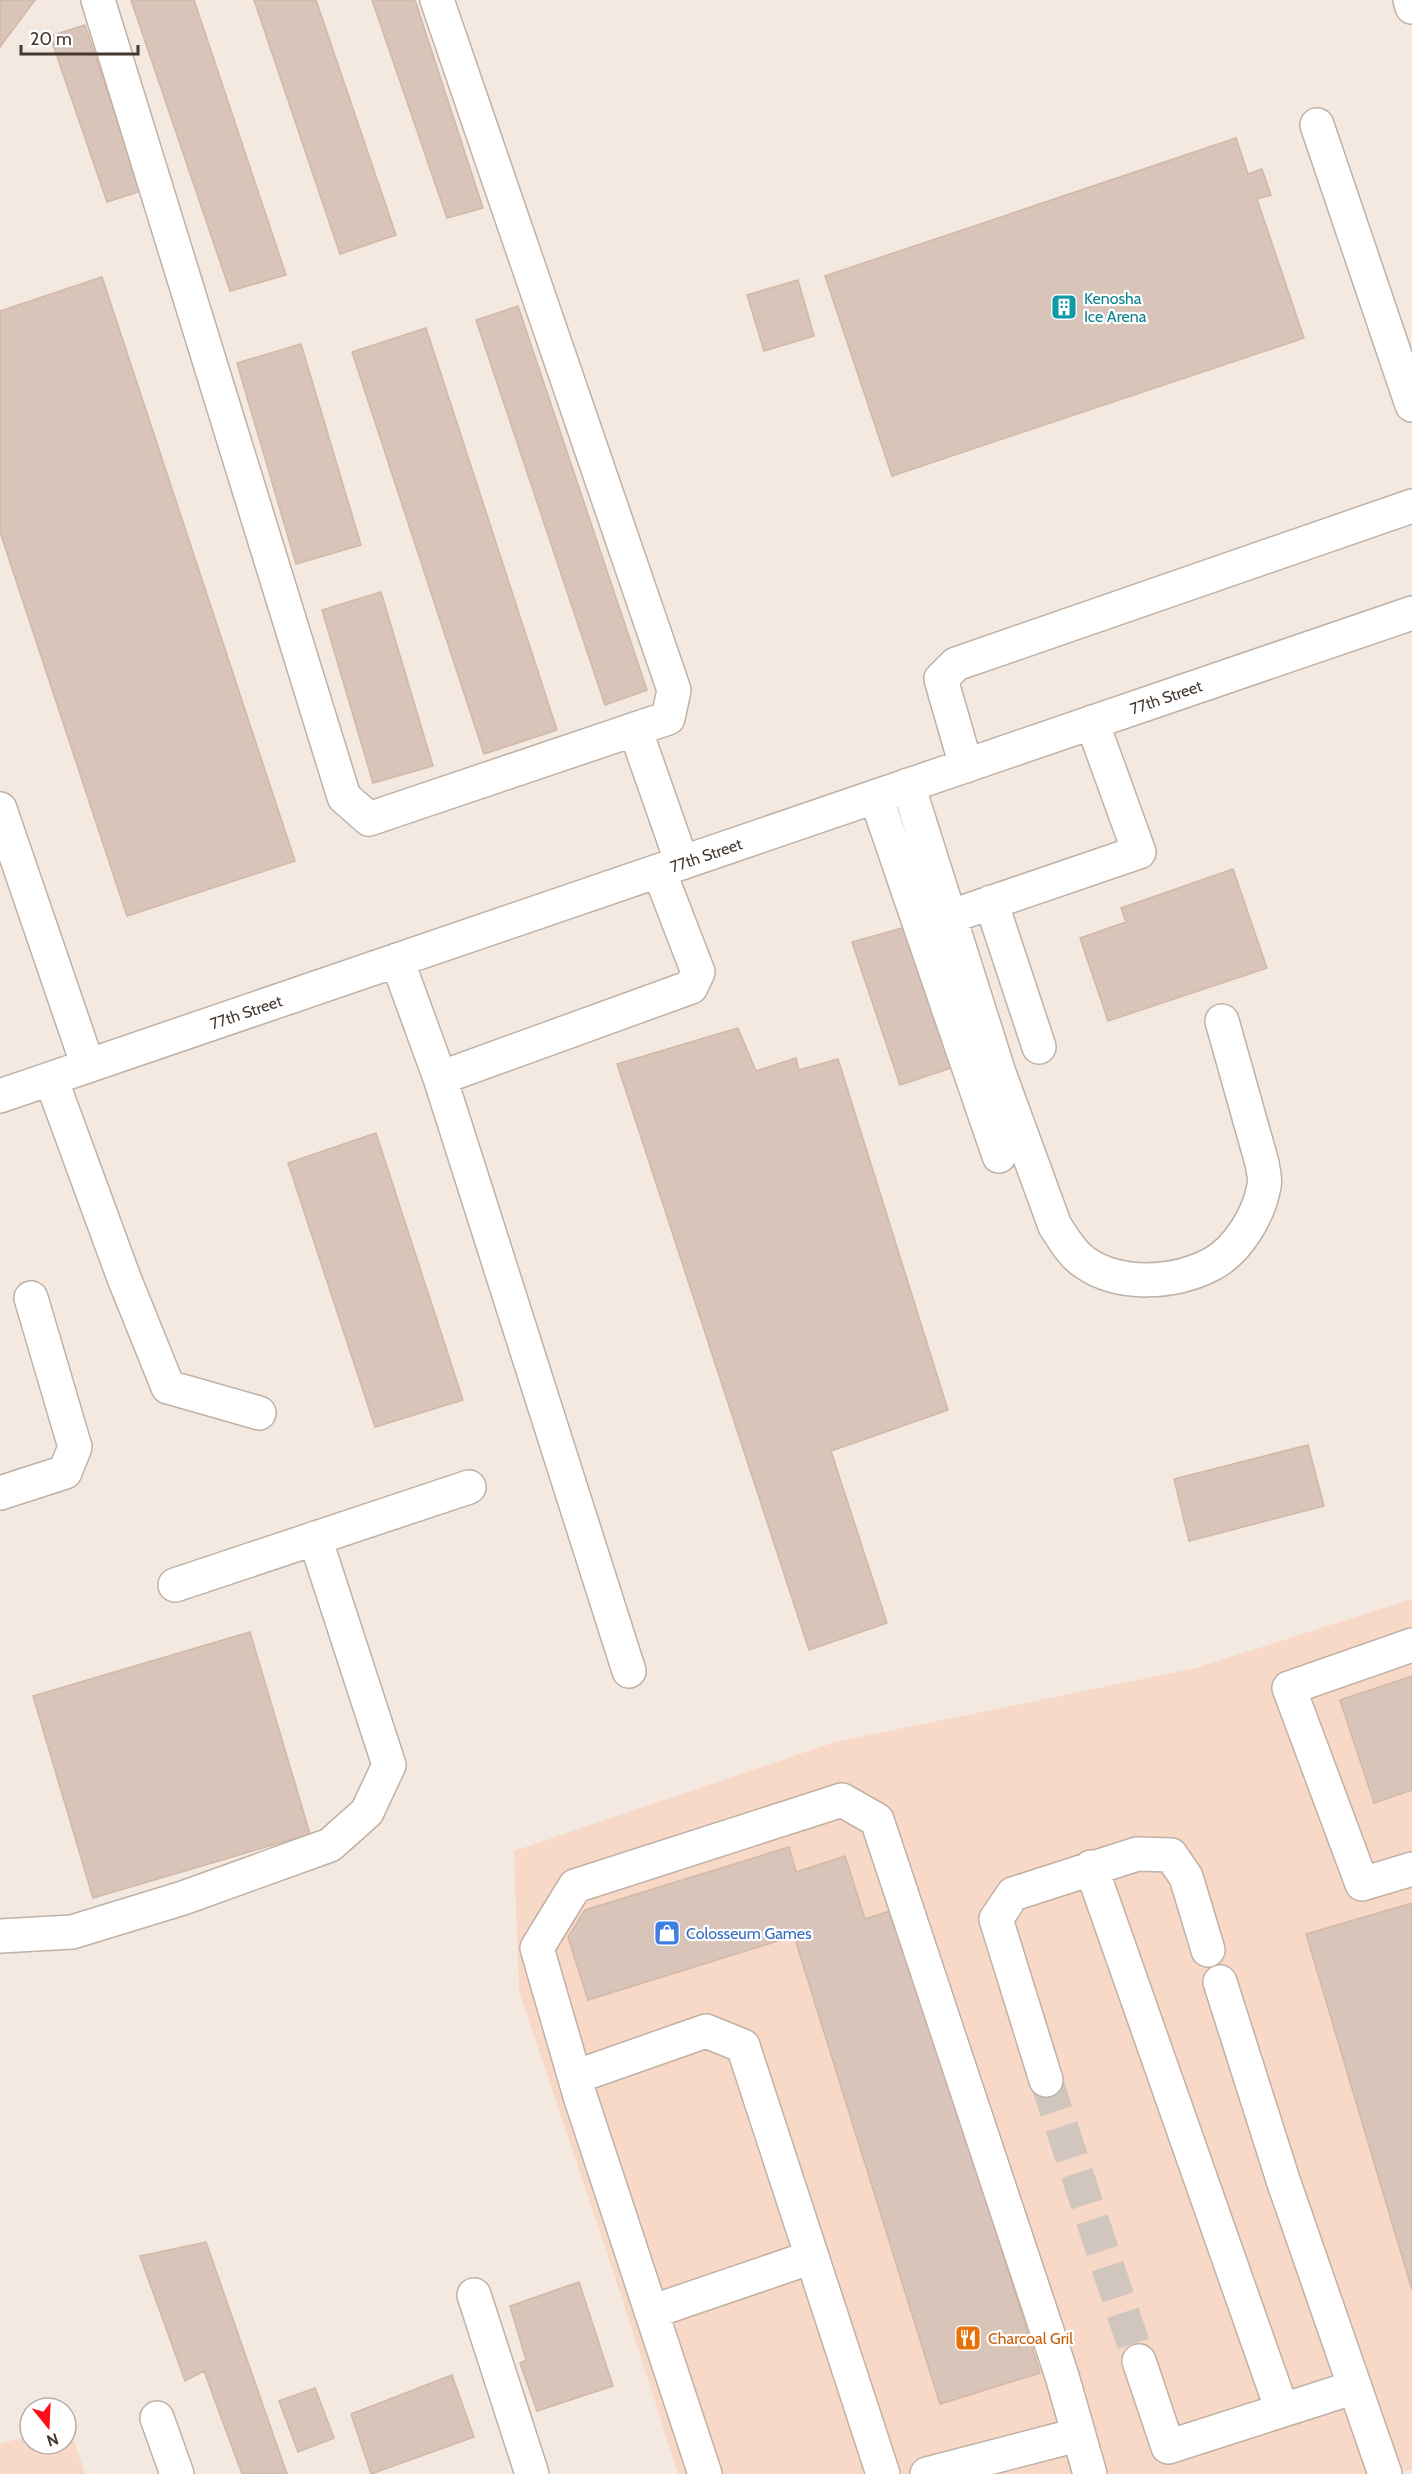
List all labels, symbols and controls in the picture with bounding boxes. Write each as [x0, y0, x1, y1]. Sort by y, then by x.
scale bar [21, 18, 138, 56]
text: 20 m [30, 28, 72, 50]
place label: Kenosha Ice Arena [1084, 289, 1147, 326]
building icon: Kenosha Ice Arena [1049, 292, 1079, 322]
street label: 77th Street [1128, 676, 1205, 719]
street label: 77th Street [668, 834, 745, 877]
street label: 77th Street [208, 991, 285, 1034]
shop icon: Colosseum Games [652, 1918, 682, 1948]
place label: Colosseum Games [686, 1924, 812, 1943]
restaurant icon: Charcoal Gril [953, 2323, 983, 2353]
place label: Charcoal Gril [988, 2329, 1073, 2348]
north arrow [18, 2396, 78, 2456]
text: N [44, 2429, 61, 2451]

